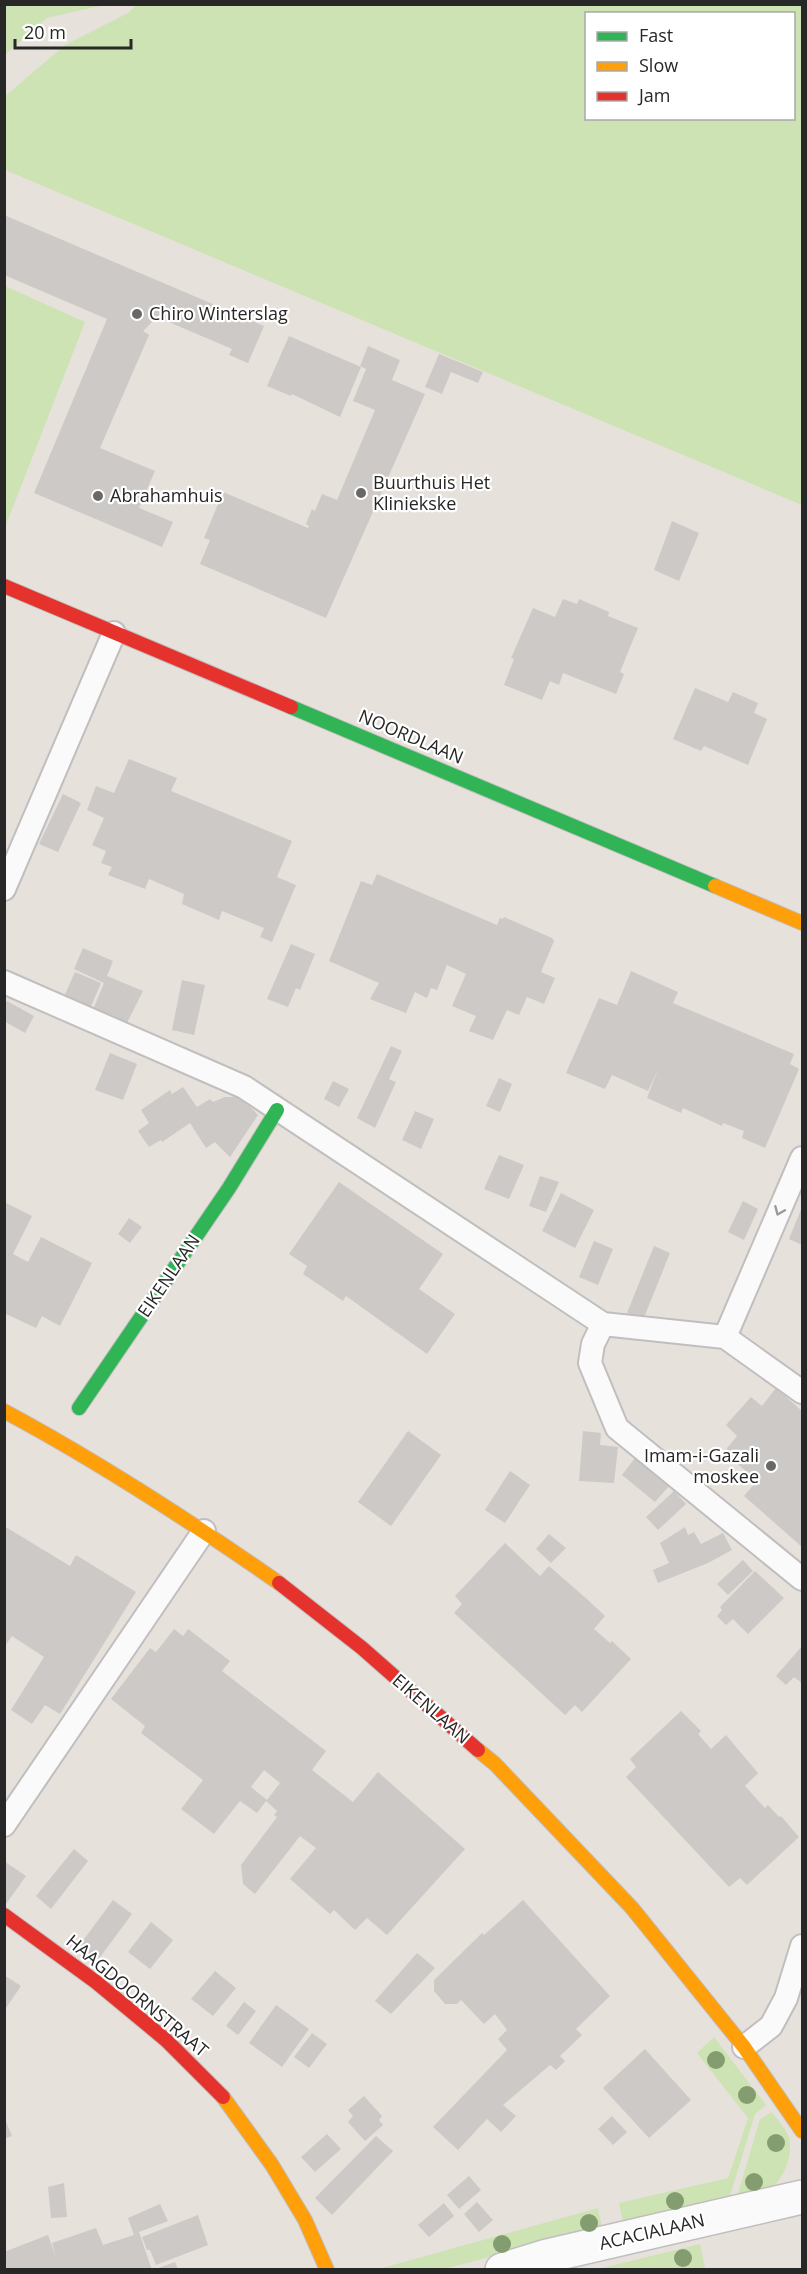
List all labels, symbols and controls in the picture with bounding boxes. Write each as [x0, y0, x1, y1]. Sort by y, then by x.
scale bar [15, 12, 130, 50]
legend [585, 12, 795, 120]
text: 20 m [24, 20, 66, 44]
text: Fast [639, 23, 673, 47]
text: Slow [639, 53, 678, 77]
text: Jam [637, 83, 671, 107]
place label: Chiro Winterslag [149, 301, 288, 325]
marker: Chiro Winterslag [130, 307, 144, 321]
place label: Buurthuis Het Kliniekske [373, 470, 490, 515]
place label: Abrahamhuis [110, 483, 223, 507]
marker: Buurthuis Het Kliniekske [354, 486, 368, 500]
marker: Abrahamhuis [91, 489, 105, 503]
street label: NOORDLAAN [355, 703, 467, 769]
one-way arrow [775, 1205, 787, 1216]
street label: EIKENLAAN [132, 1229, 205, 1322]
place label: Imam-i-Gazali moskee [644, 1443, 759, 1488]
marker: Imam-i-Gazali moskee [764, 1459, 778, 1473]
street label: EIKENLAAN [388, 1668, 476, 1749]
street label: HAAGDOORNSTRAAT [62, 1929, 214, 2062]
street label: ACACIALAAN [597, 2207, 707, 2255]

